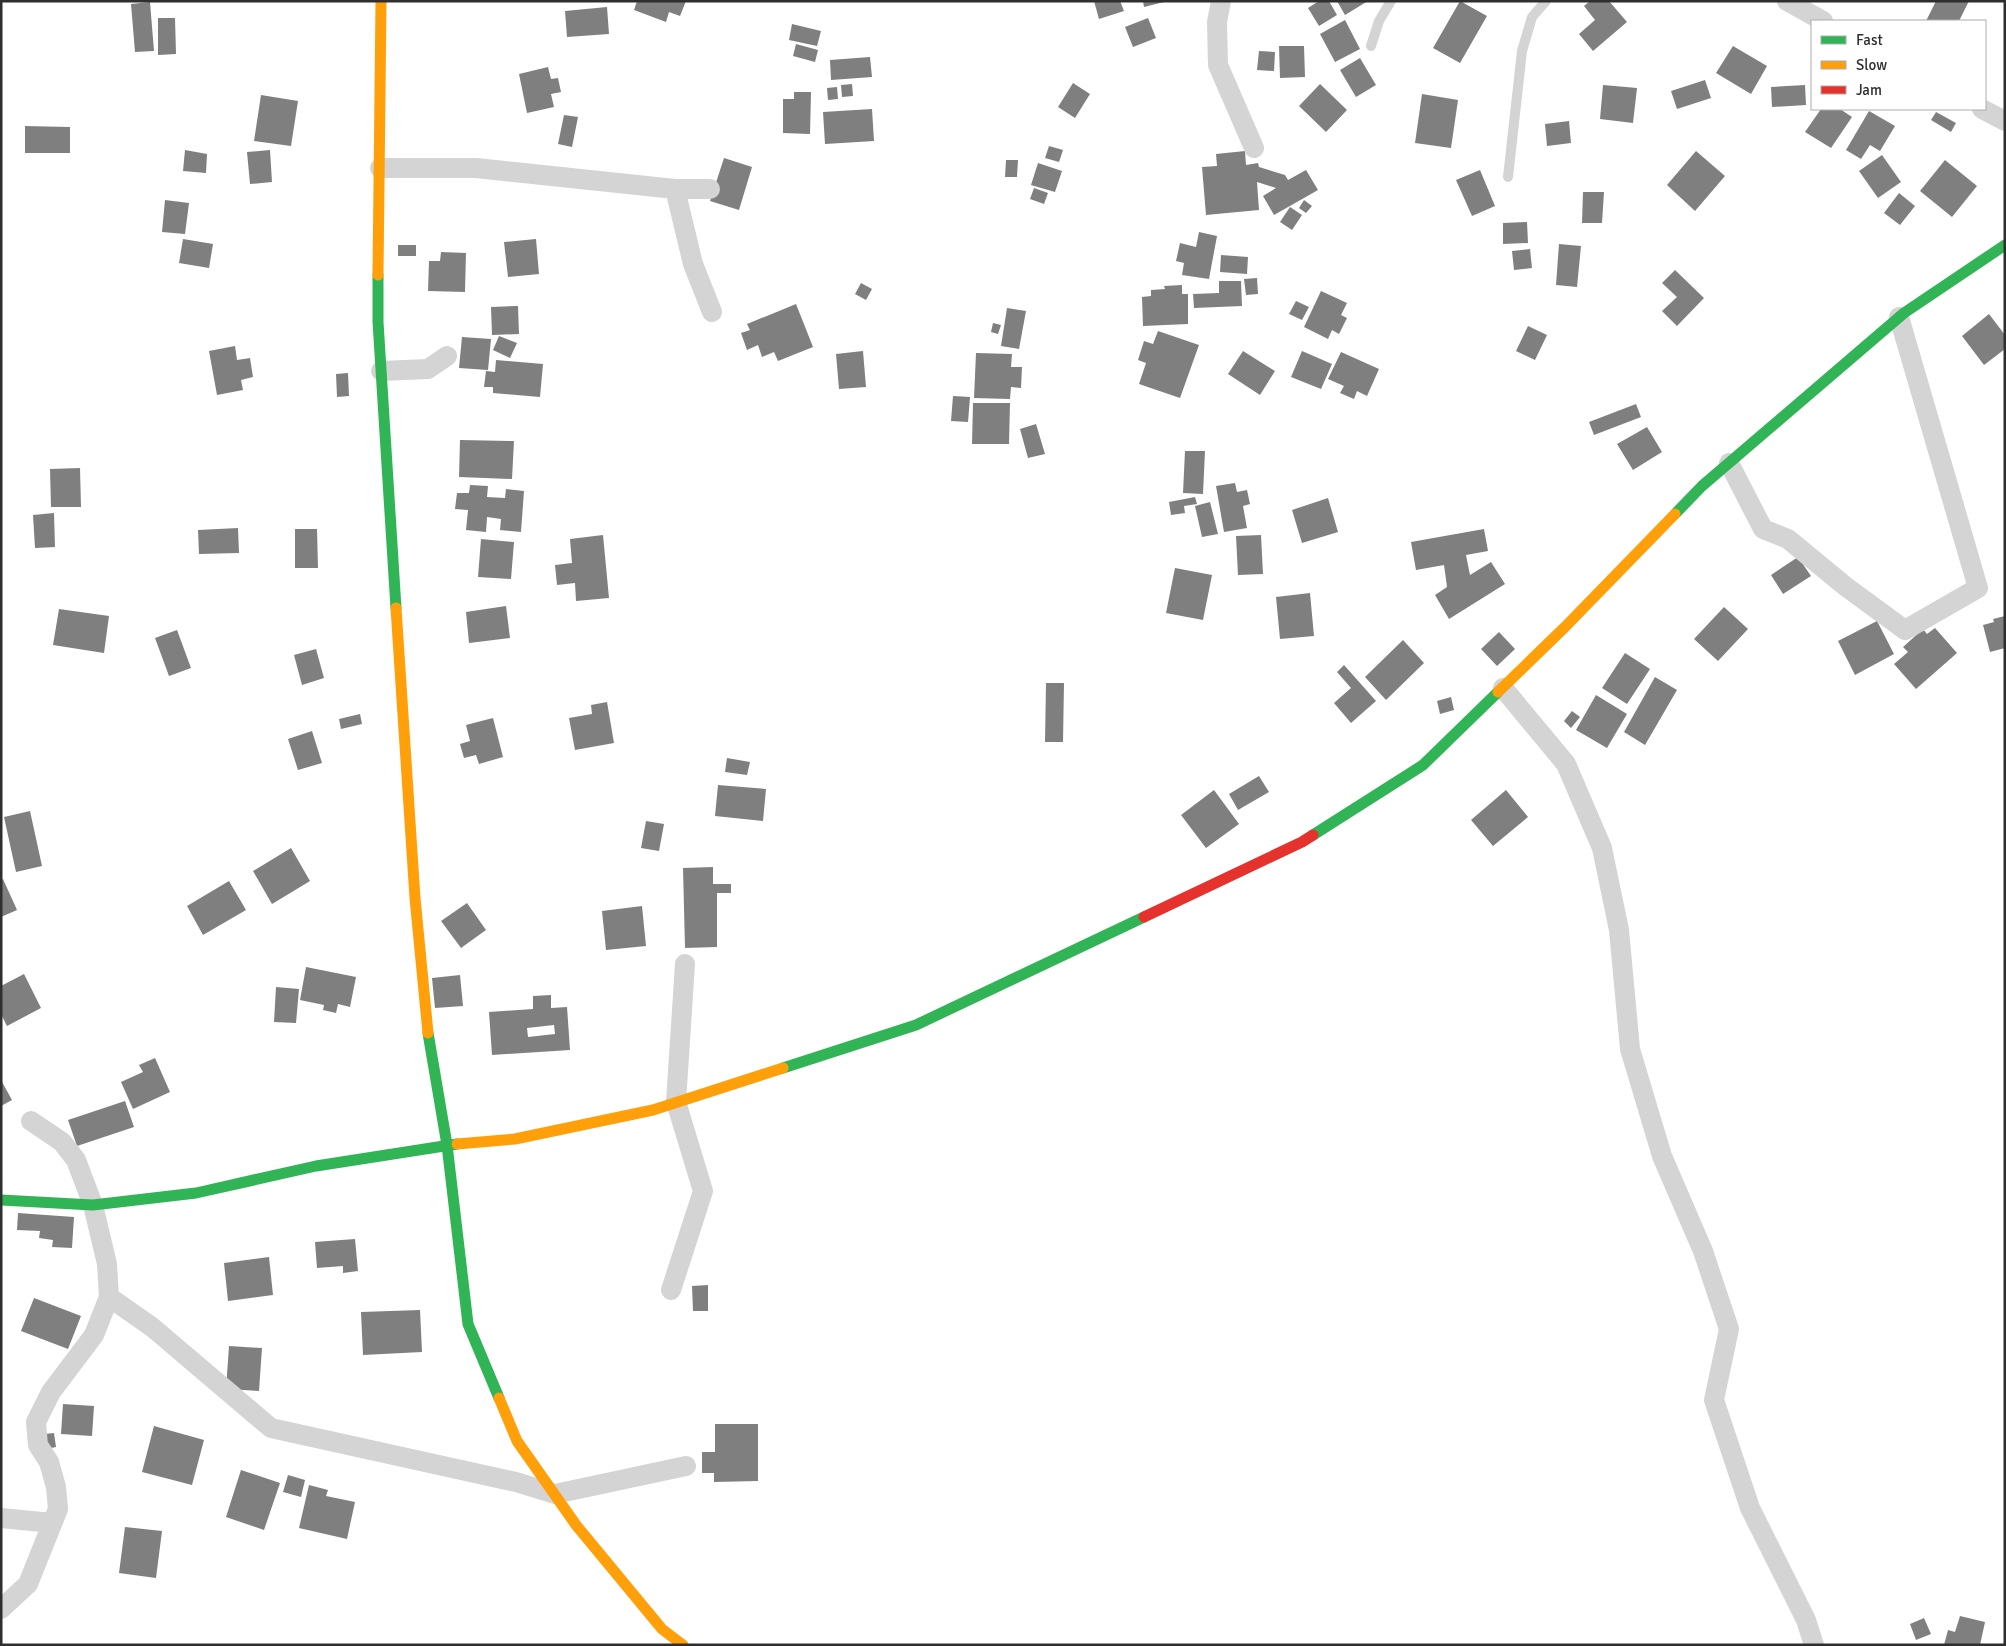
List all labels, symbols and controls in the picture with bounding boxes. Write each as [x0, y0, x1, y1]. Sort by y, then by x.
legend [1811, 20, 1986, 110]
text: Fast [1856, 31, 1883, 49]
text: Slow [1856, 56, 1887, 74]
text: Jam [1856, 81, 1882, 99]

